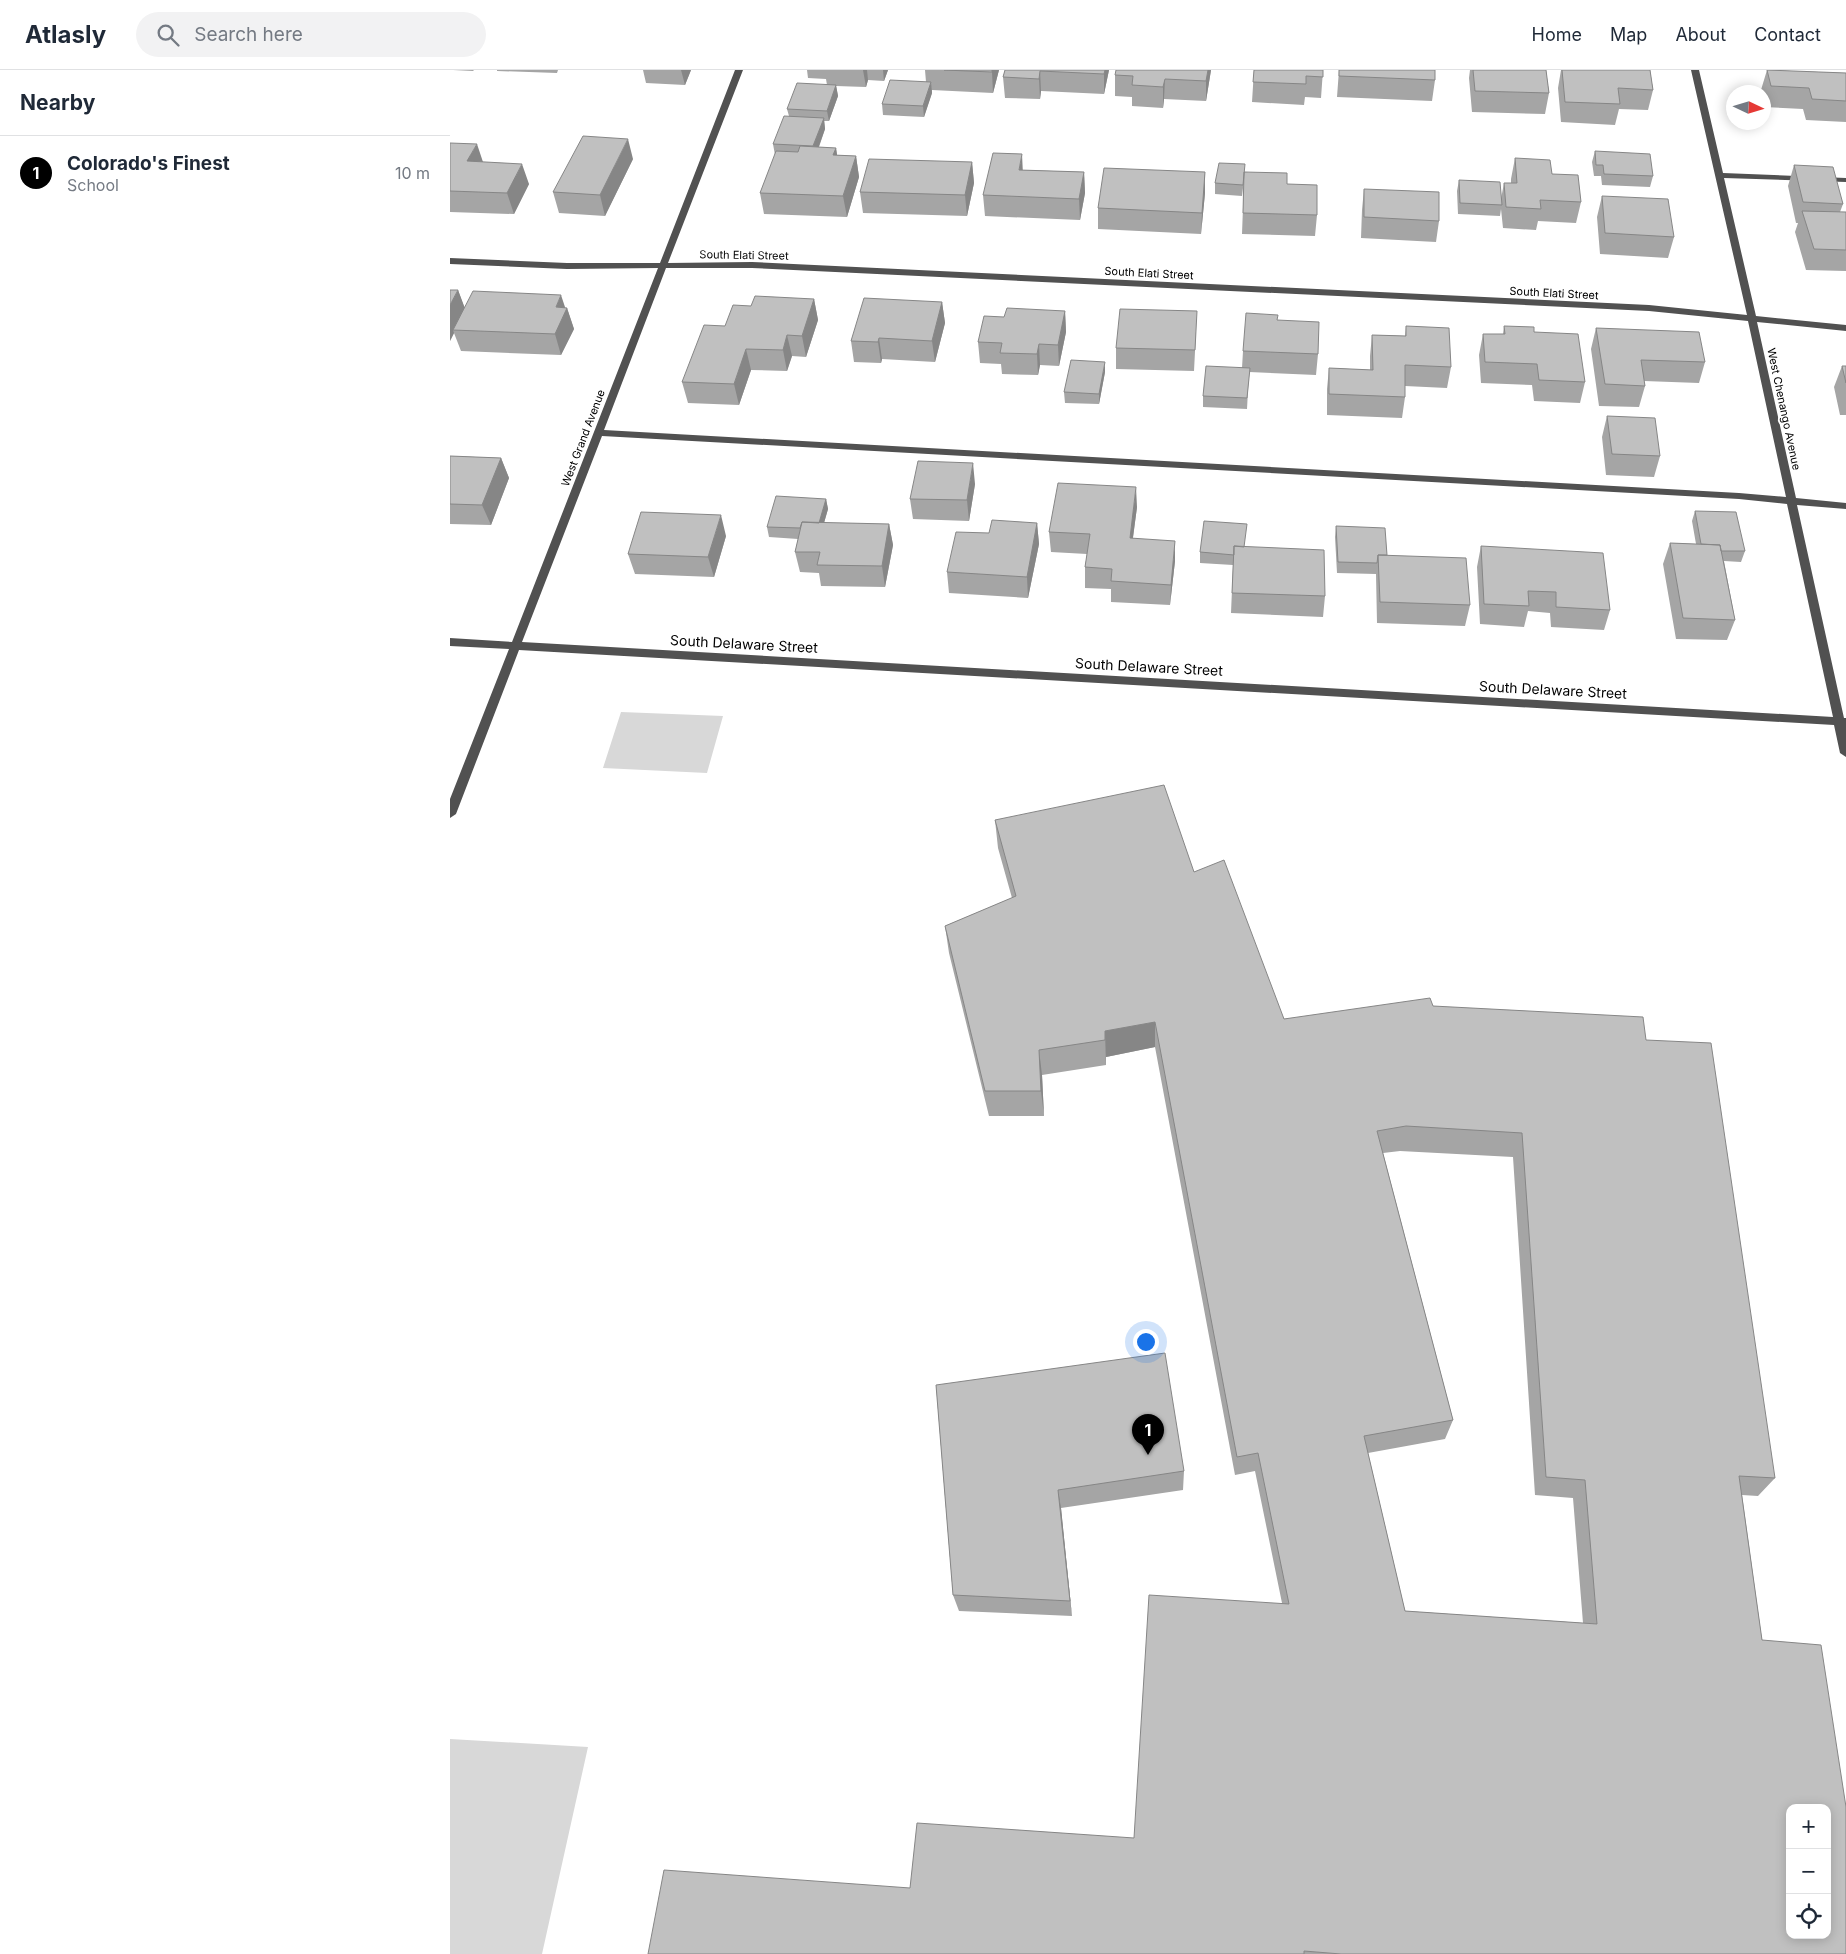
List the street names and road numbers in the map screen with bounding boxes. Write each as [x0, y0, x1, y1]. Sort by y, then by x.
street label: South Elati Street [699, 247, 789, 263]
street label: South Elati Street [1104, 264, 1194, 282]
street label: South Elati Street [1509, 284, 1599, 302]
street label: West Chenango Avenue [1764, 347, 1804, 471]
street label: West Grand Avenue [558, 388, 608, 488]
street label: South Delaware Street [670, 631, 819, 656]
street label: South Delaware Street [1075, 654, 1224, 679]
street label: South Delaware Street [1479, 677, 1628, 702]

